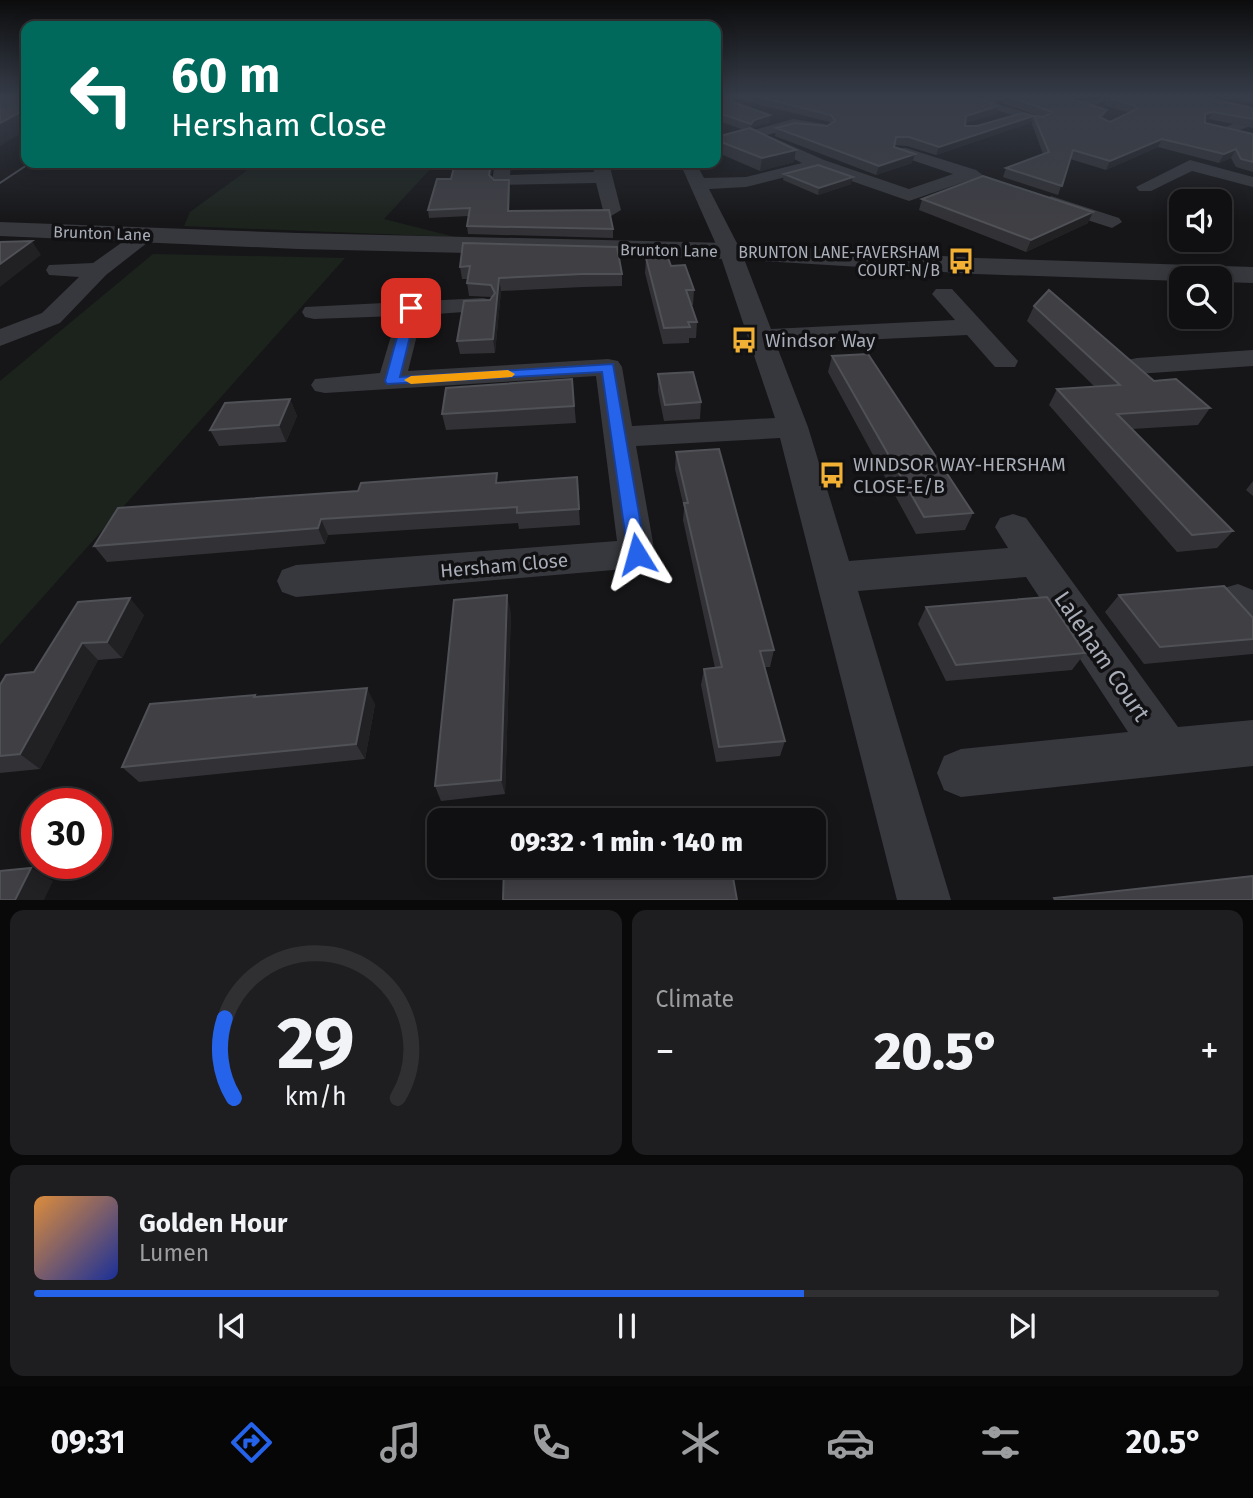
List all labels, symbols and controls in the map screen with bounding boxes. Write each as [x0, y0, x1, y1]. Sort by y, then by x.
text: 60 m [171, 46, 280, 105]
icon: left [56, 49, 147, 140]
text: Hersham Close [171, 106, 387, 144]
map controls [1169, 189, 1232, 329]
button: sound [1169, 189, 1232, 252]
street label: Brunton Lane [53, 222, 151, 245]
street label: Brunton Lane [620, 240, 718, 261]
place label: BRUNTON LANE-FAVERSHAM COURT-N/B [738, 243, 940, 280]
bus stop icon: BRUNTON LANE-FAVERSHAM COURT-N/B [946, 246, 976, 276]
button: search [1169, 266, 1232, 329]
pin [381, 278, 441, 338]
icon: arrive [392, 289, 430, 327]
bus stop icon: Windsor Way [729, 325, 759, 355]
place label: Windsor Way [765, 329, 876, 352]
place label: WINDSOR WAY-HERSHAM CLOSE-E/B [853, 453, 1066, 498]
bus stop icon: WINDSOR WAY-HERSHAM CLOSE-E/B [817, 460, 847, 490]
position arrow [600, 517, 674, 591]
street label: Hersham Close [439, 548, 569, 583]
street label: Laleham Court [1048, 586, 1156, 727]
speed limit sign: 30 [21, 788, 112, 879]
text: 09:32 · 1 min · 140 m [510, 827, 743, 858]
text: Climate [656, 985, 734, 1013]
text: 29 [277, 1001, 355, 1088]
text: 20.5° [874, 1020, 1000, 1083]
text: − [656, 1028, 675, 1074]
text: + [1200, 1028, 1219, 1074]
text: km/h [285, 1082, 347, 1112]
text: Golden Hour [139, 1208, 287, 1239]
text: Lumen [139, 1239, 209, 1267]
icon: previous [213, 1307, 251, 1345]
icon: pause [608, 1307, 646, 1345]
icon: next [1003, 1307, 1041, 1345]
icon: directions [227, 1418, 276, 1467]
icon: music [376, 1418, 425, 1467]
icon: phone [526, 1418, 575, 1467]
icon: climate [676, 1418, 725, 1467]
icon: car [826, 1418, 875, 1467]
icon: filters [976, 1418, 1025, 1467]
text: 09:31 [50, 1423, 126, 1461]
text: 20.5° [1126, 1423, 1203, 1461]

